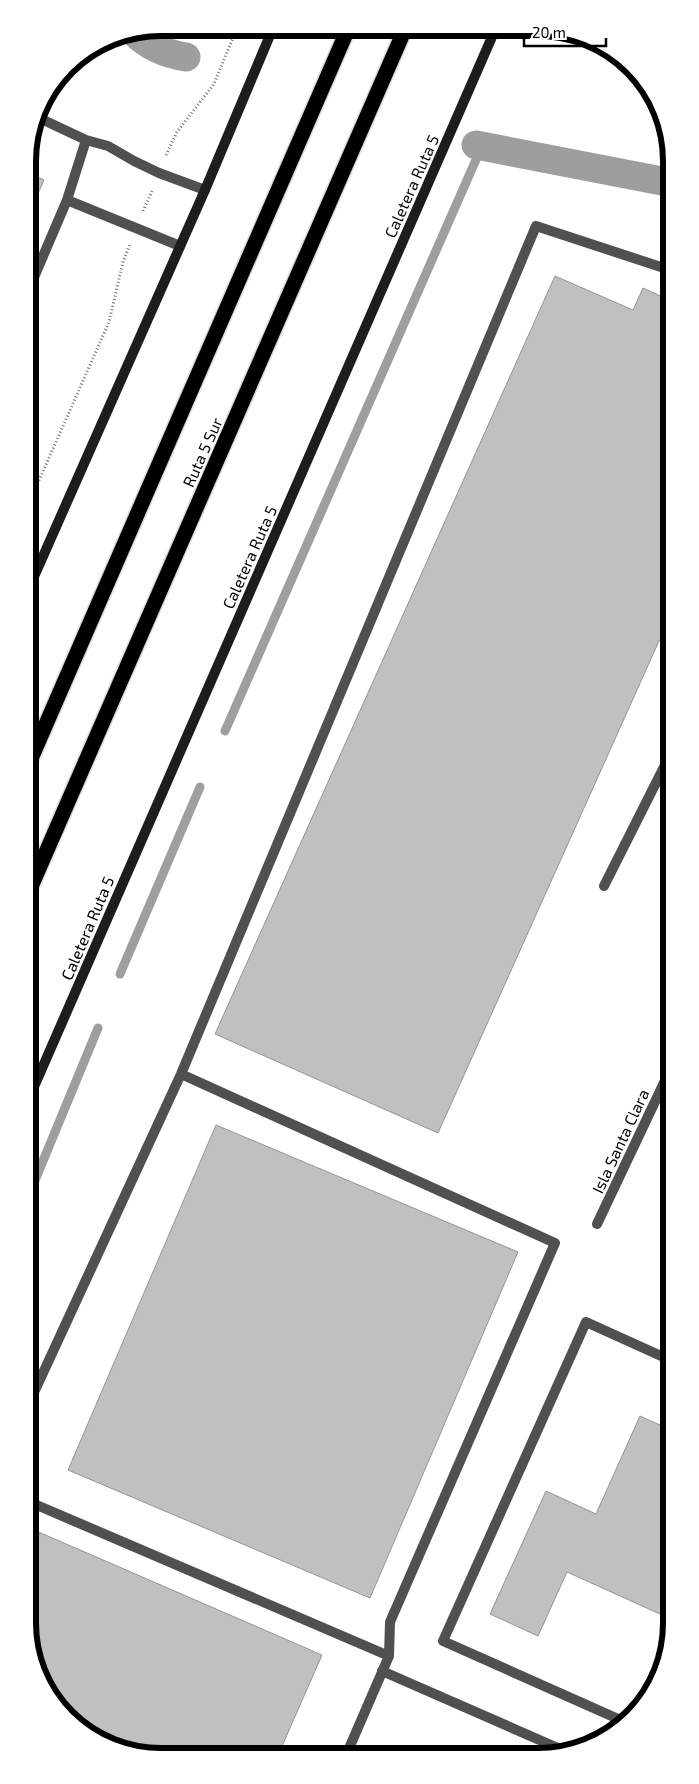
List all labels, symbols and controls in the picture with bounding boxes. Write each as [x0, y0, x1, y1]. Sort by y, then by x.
scale bar [524, 15, 606, 47]
text: 20 m [532, 23, 566, 41]
street label: Caletera Ruta 5 [380, 132, 442, 240]
street label: Ruta 5 Sur [178, 414, 226, 490]
street label: Caletera Ruta 5 [218, 503, 280, 611]
street label: Caletera Ruta 5 [57, 873, 117, 983]
street label: Isla Santa Clara [588, 1086, 652, 1196]

